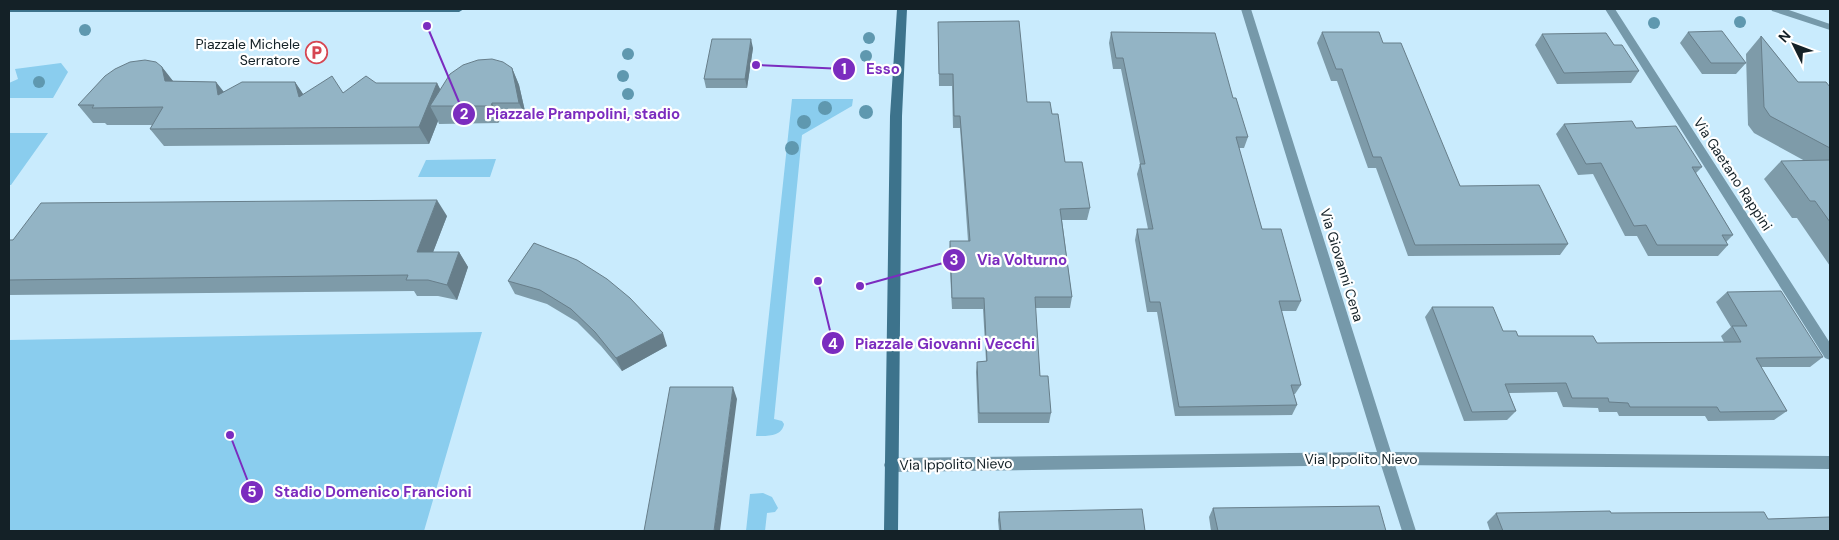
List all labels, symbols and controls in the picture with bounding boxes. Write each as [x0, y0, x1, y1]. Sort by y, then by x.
north arrow [1769, 20, 1819, 70]
text: N [1774, 26, 1794, 46]
place label: Piazzale Michele Serratore [195, 35, 300, 69]
parking icon: Piazzale Michele Serratore [304, 40, 328, 64]
callout: Esso [831, 54, 910, 84]
text: 1 [841, 59, 847, 79]
text: Esso [866, 59, 900, 79]
callout: Piazzale Prampolini, stadio [451, 99, 690, 129]
text: 2 [460, 104, 469, 124]
text: Piazzale Prampolini, stadio [486, 104, 680, 124]
street label: Via Gaetano Rappini [1690, 114, 1776, 234]
street label: Via Giovanni Cena [1316, 206, 1368, 324]
callout: Via Volturno [942, 245, 1077, 275]
text: 3 [949, 250, 959, 270]
text: Via Volturno [977, 250, 1067, 270]
callout: Piazzale Giovanni Vecchi [820, 328, 1045, 358]
text: 4 [828, 334, 838, 354]
text: Piazzale Giovanni Vecchi [855, 334, 1035, 354]
street label: Via Ippolito Nievo [1304, 450, 1418, 468]
street label: Via Ippolito Nievo [899, 454, 1013, 474]
callout: Stadio Domenico Francioni [239, 477, 482, 507]
text: 5 [247, 482, 257, 502]
text: Stadio Domenico Francioni [274, 482, 472, 502]

